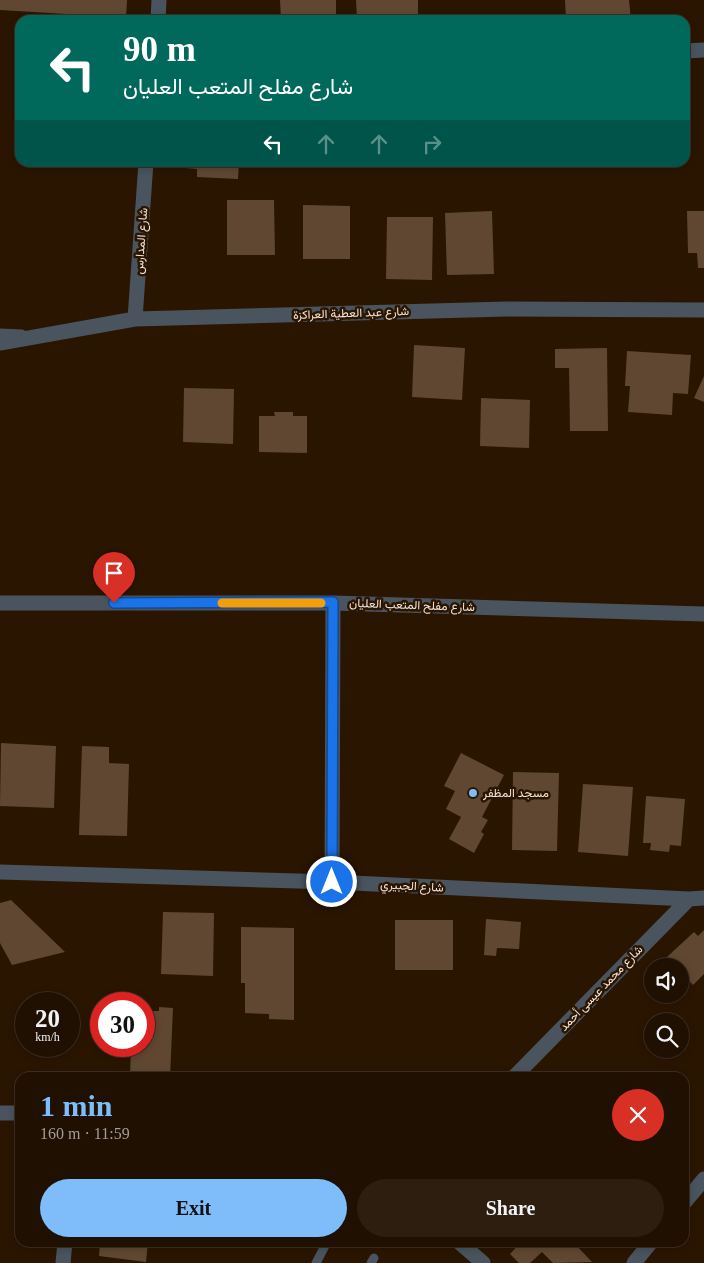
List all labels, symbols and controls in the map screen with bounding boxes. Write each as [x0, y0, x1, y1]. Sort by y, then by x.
text: 90 m [123, 30, 196, 69]
icon: left [40, 35, 105, 100]
text: شارع مفلح المتعب العليان [123, 74, 353, 99]
icon: left [259, 130, 287, 158]
icon: ahead [312, 130, 340, 158]
icon: ahead [365, 130, 393, 158]
icon: right [418, 130, 446, 158]
street label: شارع المدارس [132, 207, 152, 275]
street label: شارع عبد العطية العراكزة [293, 304, 409, 324]
pin [93, 552, 135, 603]
icon: arrive [100, 559, 128, 587]
street label: شارع مفلح المتعب العليان [349, 596, 475, 616]
place label: مسجد المظفر [482, 786, 549, 801]
marker: مسجد المظفر [467, 787, 479, 799]
position arrow [305, 855, 357, 907]
street label: شارع الجبيري [380, 877, 444, 898]
street label: شارع محمد عيسى أحمد [557, 942, 647, 1035]
map controls [644, 958, 689, 1058]
button: sound [644, 958, 689, 1003]
speed limit sign: 30 [90, 992, 155, 1057]
text: 20 [35, 1005, 60, 1032]
button: search [644, 1013, 689, 1058]
text: km/h [35, 1030, 60, 1044]
text: 1 min [40, 1089, 113, 1122]
button: close [612, 1089, 664, 1141]
text: 160 m · 11:59 [40, 1125, 130, 1142]
button: Exit [40, 1179, 347, 1237]
button: Share [357, 1179, 664, 1237]

